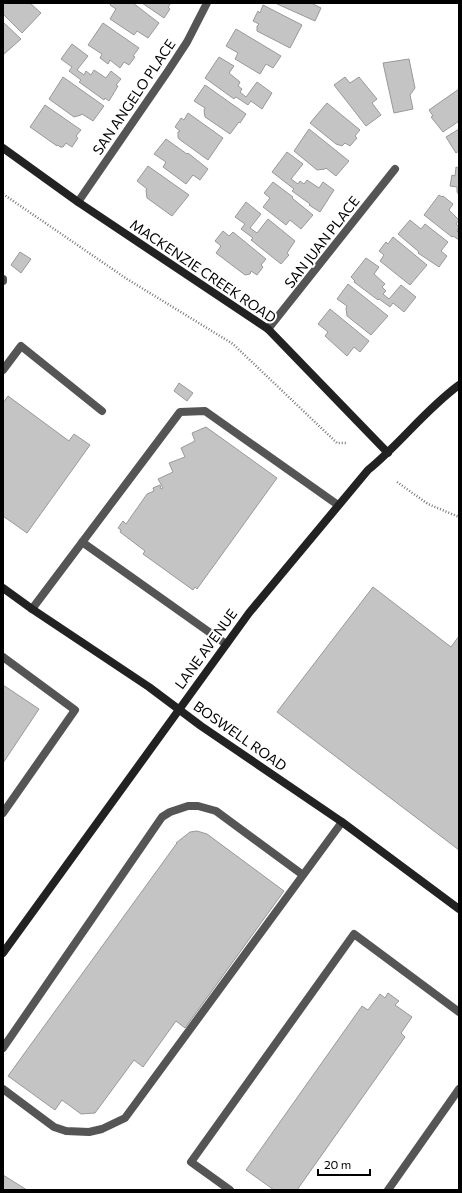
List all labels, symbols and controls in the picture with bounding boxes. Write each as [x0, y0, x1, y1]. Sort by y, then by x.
street label: SAN ANGELO PLACE [89, 36, 179, 158]
street label: SAN JUAN PLACE [280, 192, 363, 291]
street label: MACKENZIE CREEK ROAD [127, 215, 280, 326]
street label: LANE AVENUE [171, 605, 240, 692]
street label: BOSWELL ROAD [190, 697, 290, 774]
scale bar [318, 1151, 370, 1177]
text: 20 m [324, 1157, 351, 1171]

